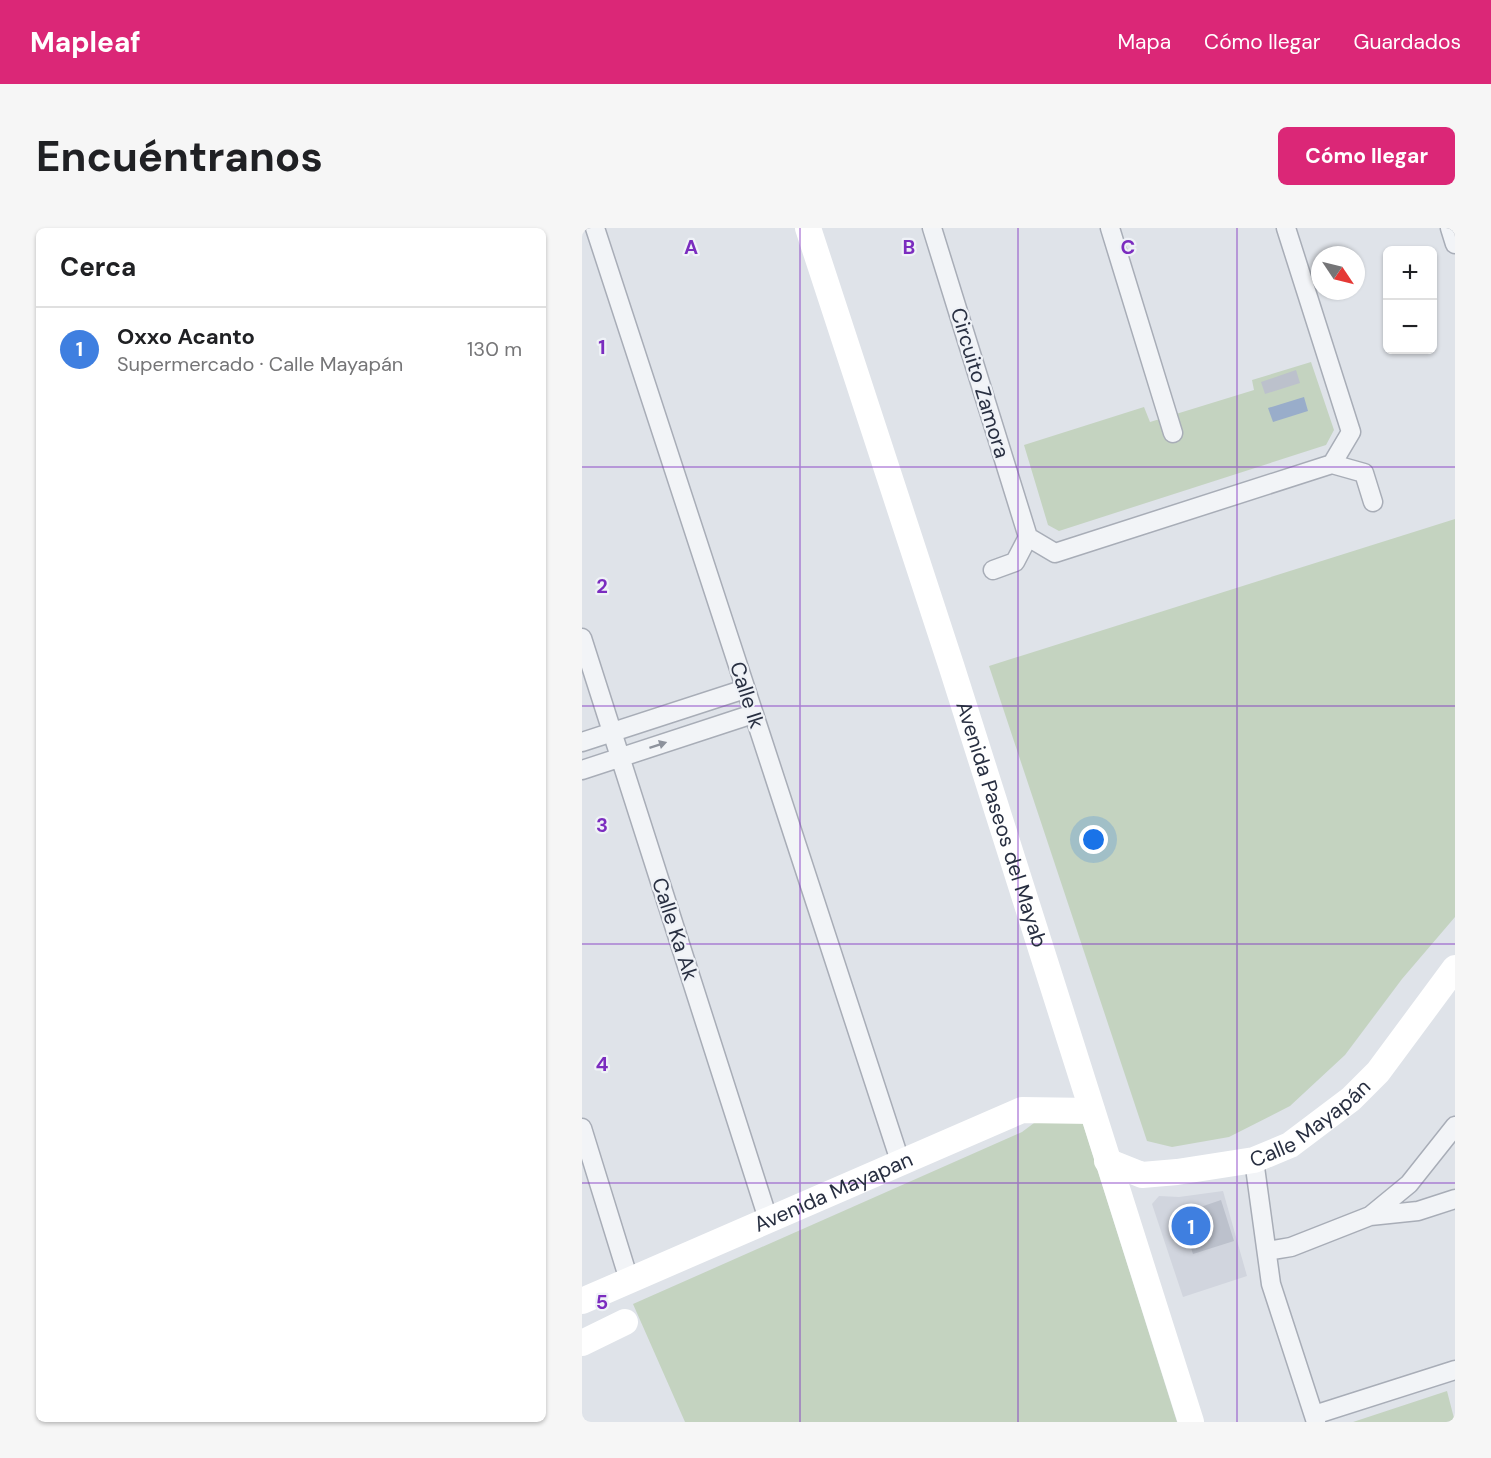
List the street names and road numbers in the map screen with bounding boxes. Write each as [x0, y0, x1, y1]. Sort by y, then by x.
street label: Circuito Zamora [944, 304, 1016, 462]
street label: Calle Ik [723, 658, 771, 732]
street label: Avenida Paseos del Mayab [949, 698, 1054, 951]
street label: Calle Ka Ak [645, 874, 705, 984]
street label: Calle Mayapán [1245, 1073, 1377, 1174]
street label: Avenida Mayapan [750, 1145, 917, 1239]

